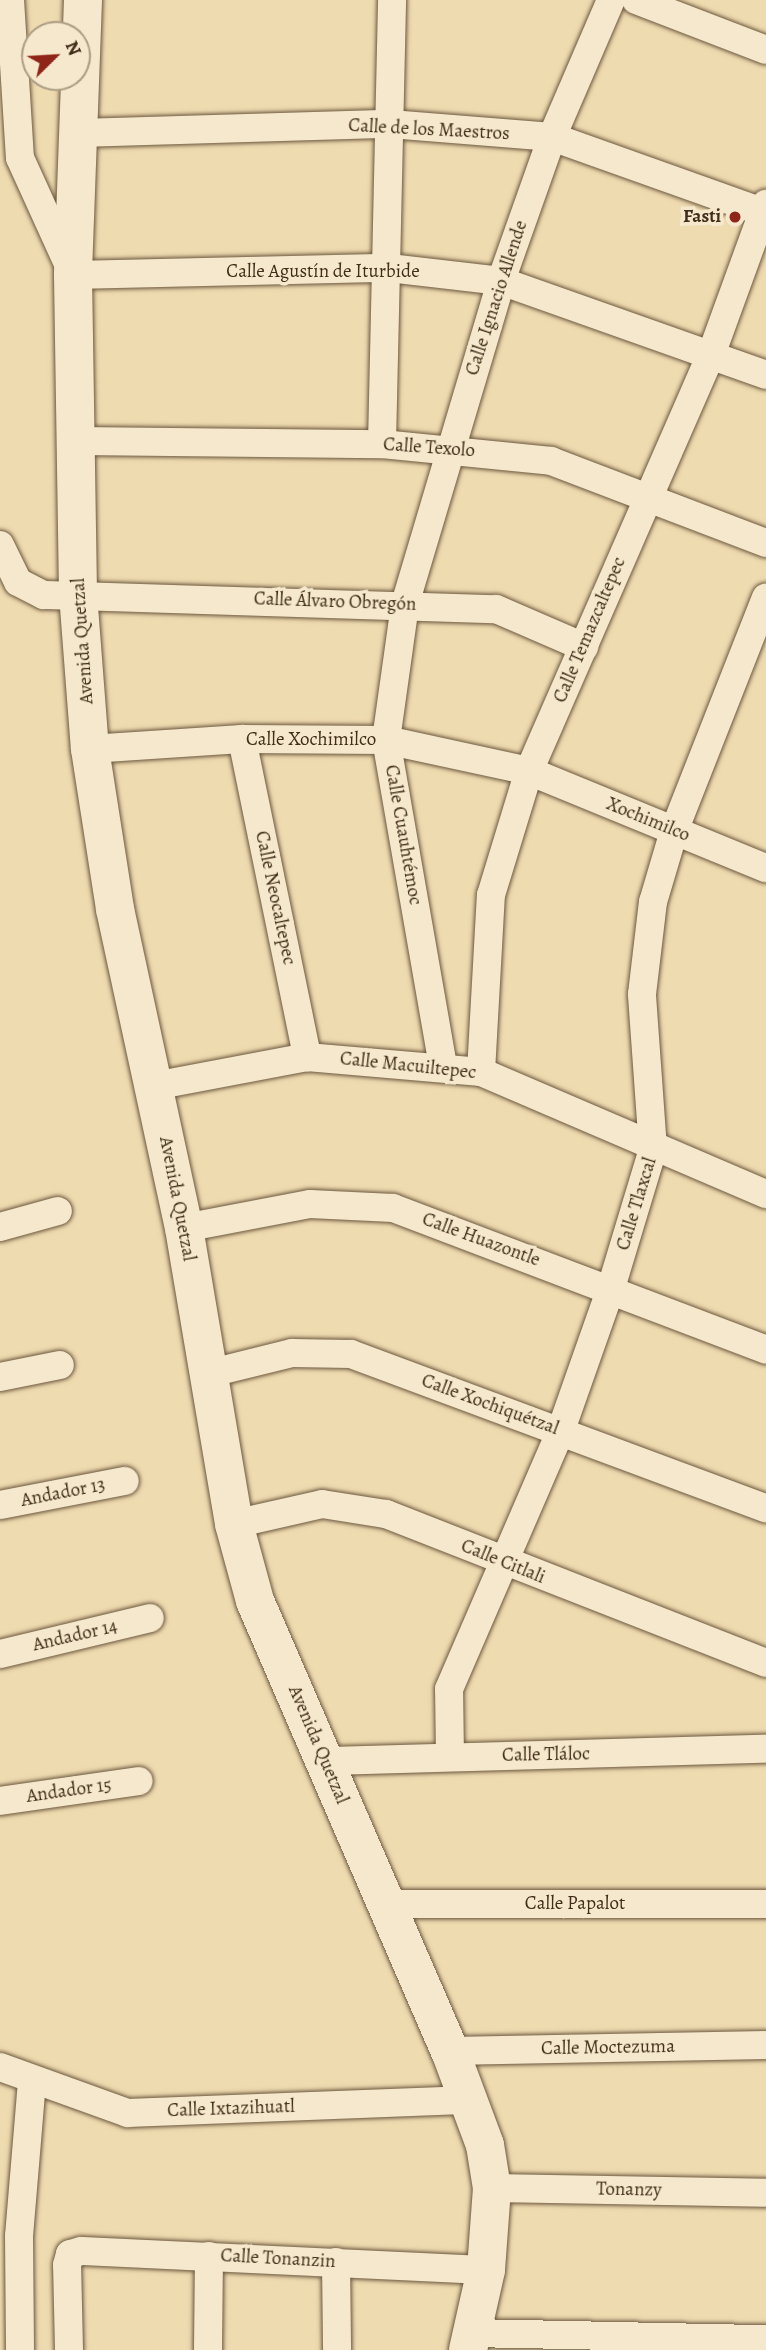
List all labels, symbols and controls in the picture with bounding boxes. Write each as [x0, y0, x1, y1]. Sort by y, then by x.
north arrow [21, 21, 91, 91]
text: N [59, 37, 88, 60]
street label: Calle de los Maestros [348, 114, 510, 146]
place label: Fasti [683, 206, 721, 228]
marker: Fasti [727, 209, 743, 225]
street label: Calle Ignacio Allende [461, 218, 533, 378]
street label: Calle Agustín de Iturbide [226, 261, 420, 283]
street label: Calle Texolo [382, 433, 476, 463]
street label: Calle Temazcaltepec [549, 554, 631, 706]
street label: Avenida Quetzal [67, 577, 99, 705]
street label: Calle Álvaro Obregón [253, 588, 417, 616]
street label: Calle Xochimilco [246, 729, 376, 751]
street label: Calle Cuauhtémoc [379, 763, 427, 907]
street label: Xochimilco [603, 793, 693, 847]
street label: Calle Neocaltepec [250, 829, 300, 967]
street label: Calle Macuiltepec [339, 1048, 477, 1084]
street label: Avenida Quetzal [154, 1135, 200, 1263]
street label: Calle Tlaxcal [612, 1155, 662, 1253]
street label: Calle Huazontle [419, 1208, 543, 1272]
street label: Calle Xochiquétzal [418, 1370, 562, 1440]
street label: Andador 13 [19, 1474, 107, 1512]
street label: Calle Citlali [458, 1535, 548, 1589]
street label: Andador 14 [31, 1615, 119, 1657]
street label: Avenida Quetzal [283, 1682, 353, 1808]
street label: Calle Tláloc [502, 1743, 590, 1767]
street label: Andador 15 [25, 1774, 113, 1808]
street label: Calle Papalot [525, 1893, 625, 1915]
street label: Calle Moctezuma [541, 2035, 675, 2061]
street label: Calle Ixtazihuatl [167, 2095, 295, 2123]
street label: Tonanzy [596, 2178, 662, 2202]
street label: Calle Tonanzin [220, 2245, 336, 2273]

